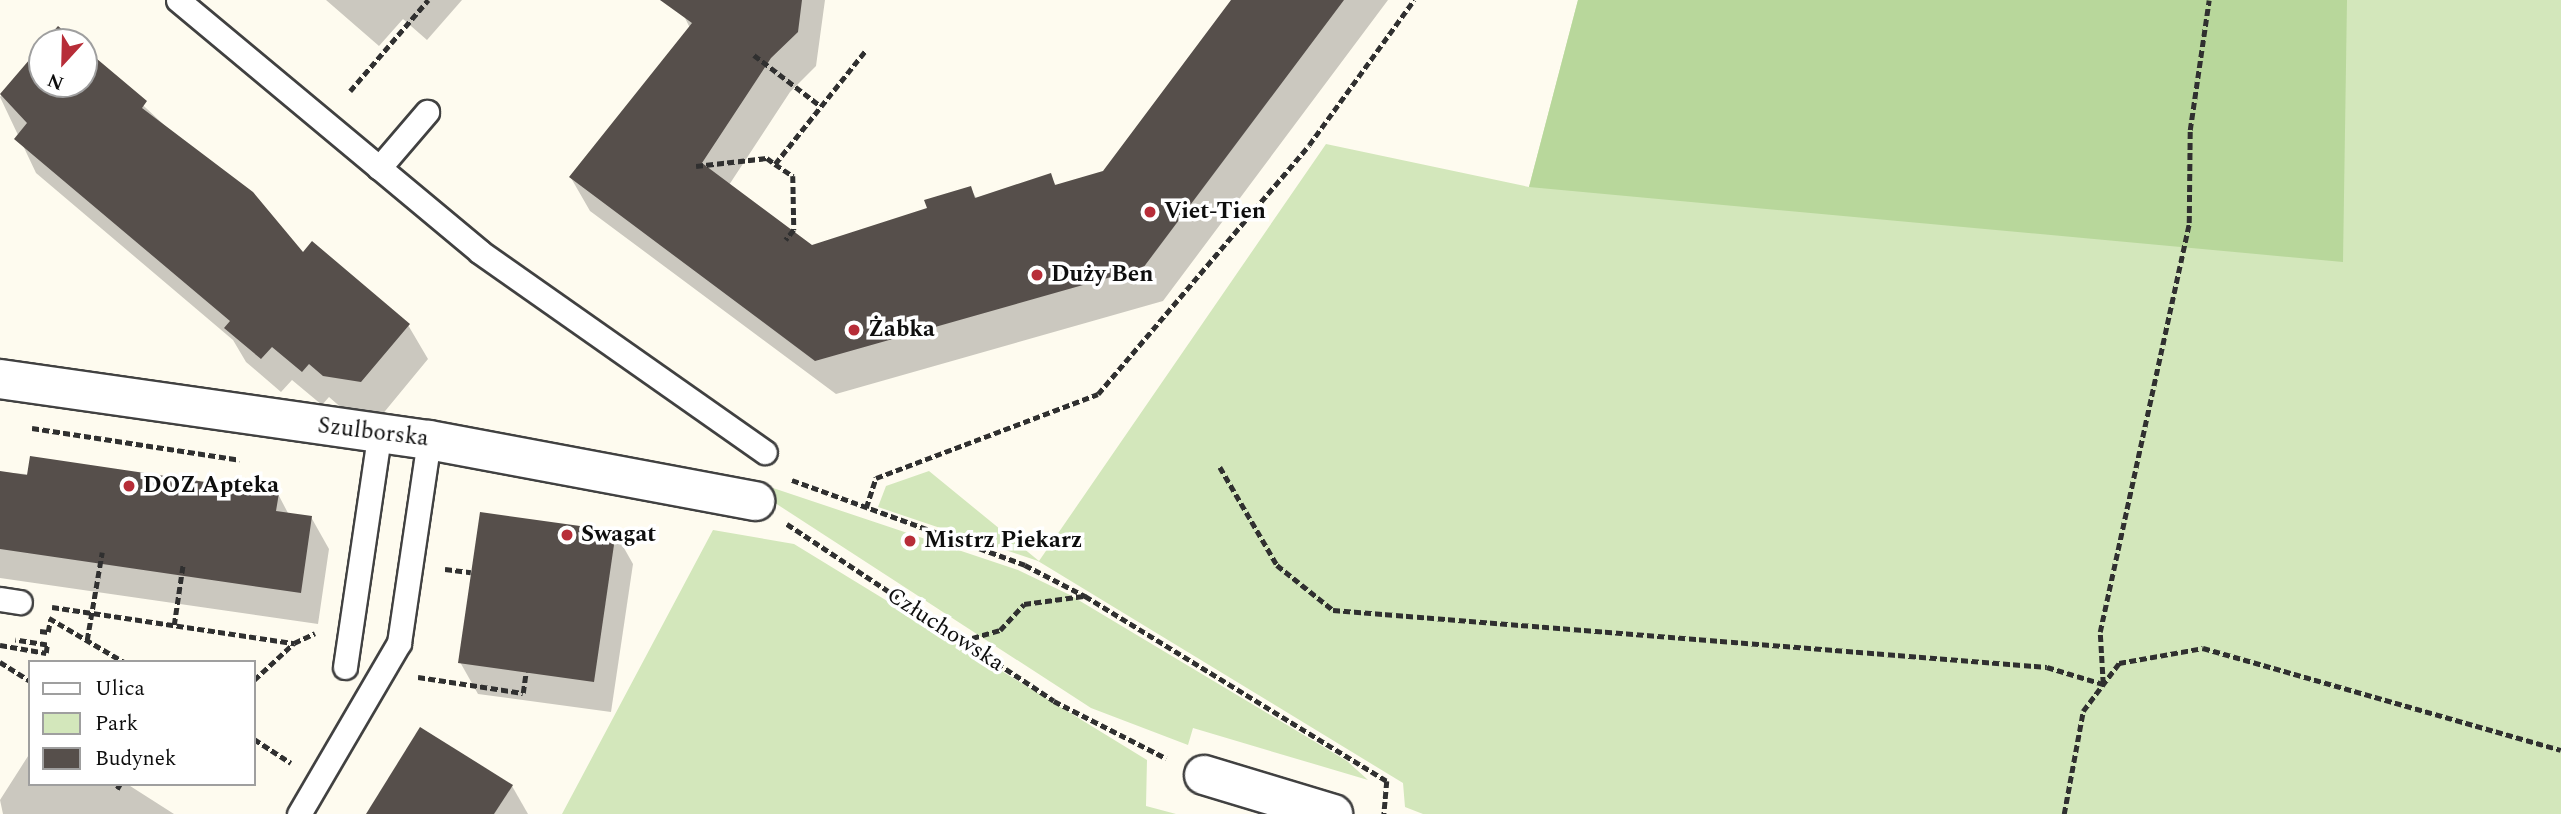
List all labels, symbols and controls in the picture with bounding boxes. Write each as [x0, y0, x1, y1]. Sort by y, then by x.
north arrow [28, 28, 98, 98]
text: N [43, 65, 68, 97]
place label: Viet-Tien [1164, 198, 1266, 226]
marker: Viet-Tien [1142, 204, 1158, 220]
place label: Duży Ben [1051, 261, 1153, 289]
marker: Duży Ben [1029, 267, 1045, 283]
place label: Żabka [868, 316, 935, 344]
marker: Żabka [846, 322, 862, 338]
street label: Szulborska [316, 413, 430, 453]
place label: DOZ Apteka [143, 472, 279, 500]
marker: DOZ Apteka [121, 478, 137, 494]
place label: Swagat [581, 521, 656, 549]
marker: Swagat [559, 527, 575, 543]
place label: Mistrz Piekarz [924, 527, 1082, 555]
marker: Mistrz Piekarz [902, 533, 918, 549]
street label: Człuchowska [881, 582, 1009, 678]
legend [28, 660, 256, 786]
text: Ulica [95, 673, 145, 705]
text: Park [95, 708, 138, 740]
text: Budynek [95, 743, 177, 775]

